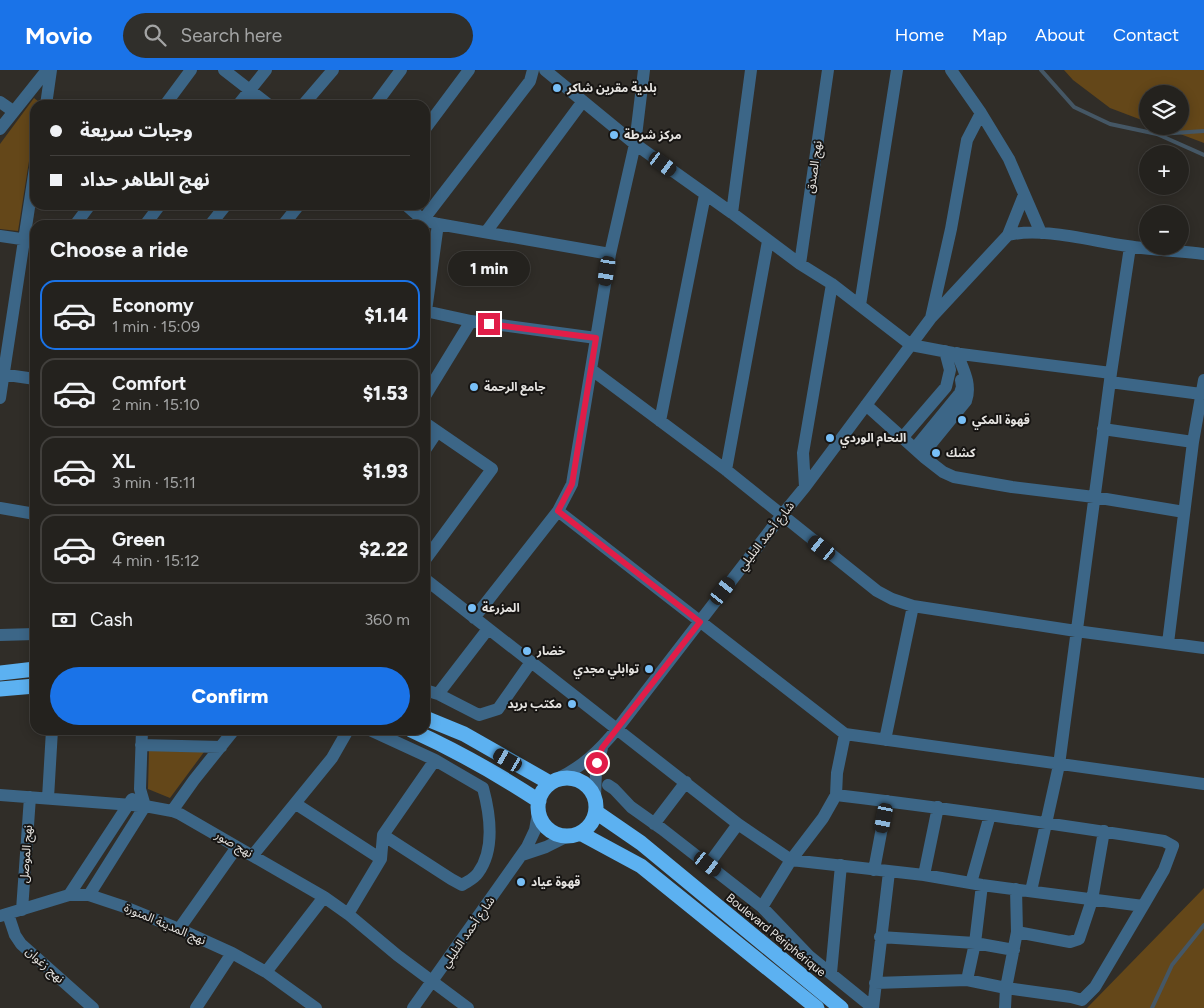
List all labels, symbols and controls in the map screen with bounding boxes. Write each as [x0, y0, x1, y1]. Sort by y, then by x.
search box [123, 13, 473, 58]
text: Movio [25, 21, 93, 50]
icon: search [141, 21, 169, 49]
text: Search here [181, 24, 282, 47]
text: Home [895, 24, 944, 46]
text: Map [972, 24, 1007, 46]
text: About [1035, 24, 1085, 46]
text: Contact [1113, 24, 1179, 46]
place label: بلدية مقرين شاكر [566, 81, 657, 95]
marker: بلدية مقرين شاكر [551, 82, 563, 94]
map controls [1139, 85, 1189, 255]
button: layers [1139, 85, 1189, 135]
text: وجبات سريعة [80, 119, 193, 142]
place label: مركز شرطة [624, 128, 682, 142]
marker: مركز شرطة [608, 129, 620, 141]
street label: نهج الصدق [803, 140, 827, 195]
button: + [1139, 145, 1189, 195]
car [646, 149, 679, 179]
text: نهج الطاهر حداد [80, 168, 210, 191]
button: − [1139, 205, 1189, 255]
text: Choose a ride [50, 236, 188, 263]
callout: 1 min [448, 252, 530, 286]
car [597, 255, 616, 287]
text: 1 min [470, 259, 508, 278]
icon: car [52, 293, 97, 338]
text: Economy [112, 294, 194, 317]
text: $1.14 [364, 304, 408, 327]
route end [478, 313, 500, 335]
text: 1 min · 15:09 [112, 317, 200, 336]
icon: car [52, 371, 97, 416]
text: Comfort [112, 372, 187, 395]
place label: جامع الرحمة [484, 380, 546, 396]
marker: جامع الرحمة [468, 381, 480, 393]
text: $1.53 [363, 382, 408, 405]
text: 2 min · 15:10 [112, 395, 200, 414]
place label: قهوة المكي [972, 413, 1030, 430]
marker: قهوة المكي [956, 414, 968, 426]
place label: النحام الوردي [840, 431, 906, 448]
marker: النحام الوردي [824, 432, 836, 444]
place label: كشك [946, 446, 976, 460]
marker: كشك [930, 447, 942, 459]
icon: car [52, 449, 97, 494]
text: XL [112, 450, 135, 473]
text: $1.93 [363, 460, 408, 483]
text: 3 min · 15:11 [112, 473, 196, 492]
street label: شارع أحمد التليلي [734, 498, 799, 575]
icon: car [52, 527, 97, 572]
text: Green [112, 528, 165, 551]
car [805, 533, 838, 563]
text: $2.22 [359, 538, 408, 561]
text: 4 min · 15:12 [112, 551, 200, 570]
car [707, 575, 738, 607]
place label: المزرعة [482, 601, 520, 615]
marker: المزرعة [466, 602, 478, 614]
icon: cash [50, 606, 78, 634]
text: Cash [90, 608, 133, 631]
text: 360 m [364, 610, 410, 629]
place label: خضار [536, 644, 566, 658]
marker: خضار [521, 645, 533, 657]
place label: توابلي مجدي [573, 662, 640, 679]
marker: توابلي مجدي [643, 663, 655, 675]
button: Confirm [50, 667, 410, 725]
place label: مكتب بريد [507, 697, 562, 711]
marker: مكتب بريد [566, 698, 578, 710]
car [491, 746, 524, 774]
route start [586, 752, 608, 774]
car [873, 802, 894, 834]
street label: نهج الموصل [17, 824, 37, 884]
street label: نهج صور [211, 827, 255, 862]
car [691, 849, 724, 879]
place label: قهوة عياد [531, 875, 580, 889]
marker: قهوة عياد [515, 876, 527, 888]
street label: Boulevard Périphérique [723, 891, 829, 980]
street label: شارع أحمد التليلي [438, 893, 500, 972]
street label: نهج المدينة المنورة [121, 900, 208, 949]
street label: نهج زغوان [22, 944, 67, 987]

